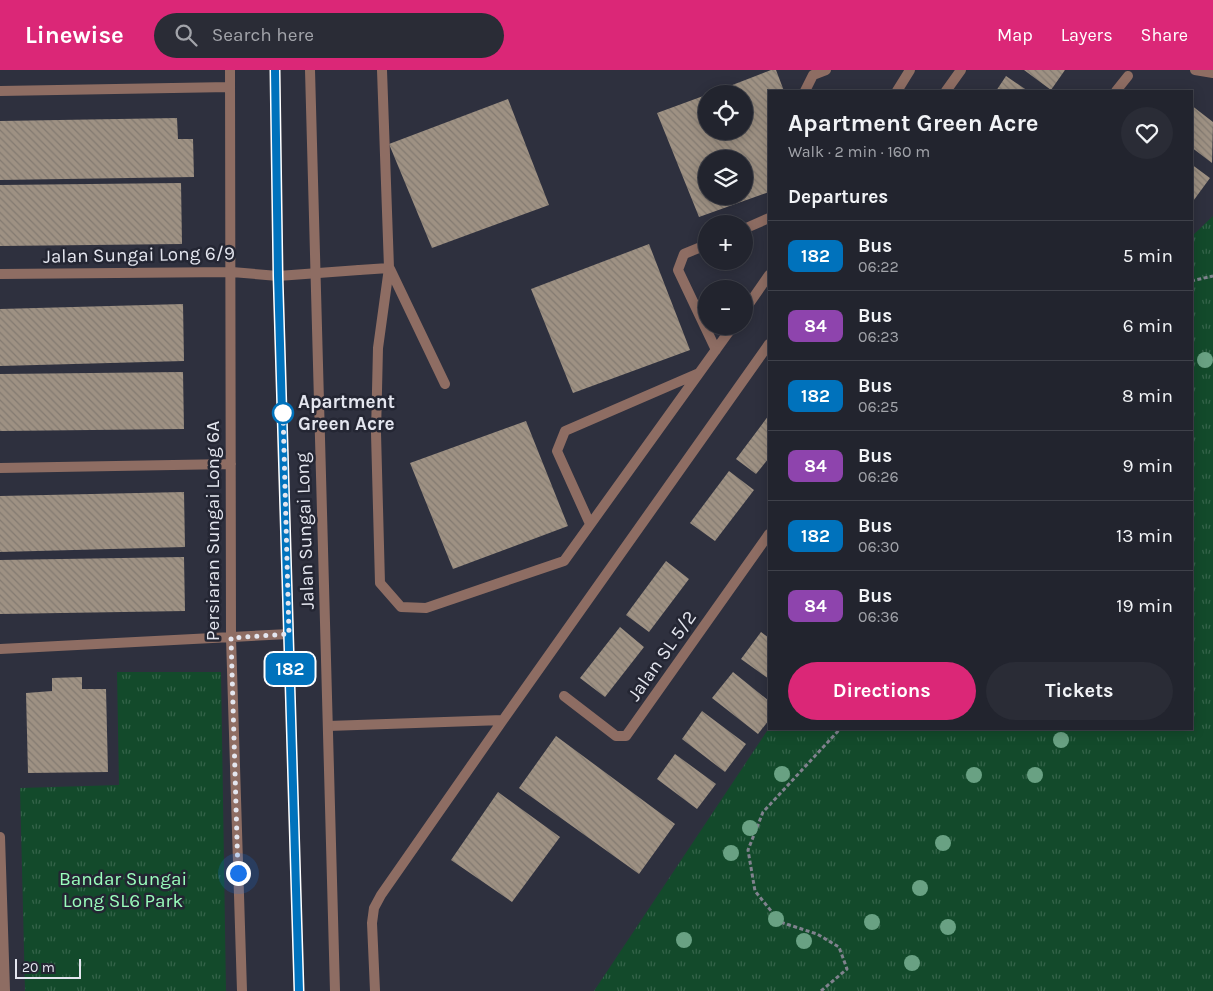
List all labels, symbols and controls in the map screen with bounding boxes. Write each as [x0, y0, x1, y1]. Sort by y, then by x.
search box [154, 13, 504, 58]
text: Linewise [25, 21, 124, 49]
icon: search [172, 21, 200, 49]
text: Search here [212, 24, 314, 46]
text: Map [997, 24, 1033, 46]
text: Layers [1061, 24, 1113, 46]
text: Share [1141, 24, 1188, 46]
map controls [698, 85, 753, 335]
button: locate [698, 85, 753, 140]
button: heart [1121, 107, 1173, 159]
text: Apartment Green Acre [788, 109, 1039, 137]
text: Walk · 2 min · 160 m [788, 142, 930, 161]
button: layers [698, 150, 753, 205]
text: Departures [788, 186, 888, 208]
button: + [698, 215, 753, 270]
text: Bus [858, 235, 892, 257]
street label: Jalan Sungai Long 6/9 [43, 242, 235, 268]
text: 182 [801, 245, 830, 267]
text: 5 min [1123, 245, 1173, 267]
text: 06:22 [858, 257, 899, 276]
button: − [698, 280, 753, 335]
text: Bus [858, 305, 892, 327]
text: 84 [804, 315, 827, 337]
text: 6 min [1123, 315, 1173, 337]
text: 06:23 [858, 327, 899, 346]
text: Bus [858, 375, 892, 397]
text: 182 [801, 385, 830, 407]
text: 8 min [1122, 385, 1173, 407]
place label: Apartment Green Acre [298, 391, 395, 435]
text: 06:25 [858, 397, 899, 416]
marker: Apartment Green Acre [272, 402, 294, 424]
street label: Persiaran Sungai Long 6A [202, 421, 224, 641]
text: Bus [858, 445, 892, 467]
street label: Jalan Sungai Long [291, 452, 319, 610]
text: 84 [804, 455, 827, 477]
text: 9 min [1123, 455, 1173, 477]
text: 06:26 [858, 467, 899, 486]
text: Bus [858, 515, 892, 537]
text: 182 [801, 525, 830, 547]
text: 13 min [1116, 525, 1173, 547]
text: 06:30 [858, 537, 899, 556]
text: Bus [858, 585, 892, 607]
text: 84 [804, 595, 827, 617]
text: 19 min [1116, 595, 1173, 617]
street label: Jalan SL 5/2 [623, 607, 701, 705]
text: 06:36 [858, 607, 899, 626]
line badge: 182 [261, 653, 319, 685]
text: 182 [276, 658, 304, 680]
button: Directions [788, 662, 976, 720]
button: Tickets [986, 662, 1173, 720]
your location [226, 861, 251, 886]
park label: Bandar Sungai Long SL6 Park [59, 868, 187, 912]
scale bar [15, 956, 81, 979]
text: 20 m [22, 959, 55, 976]

